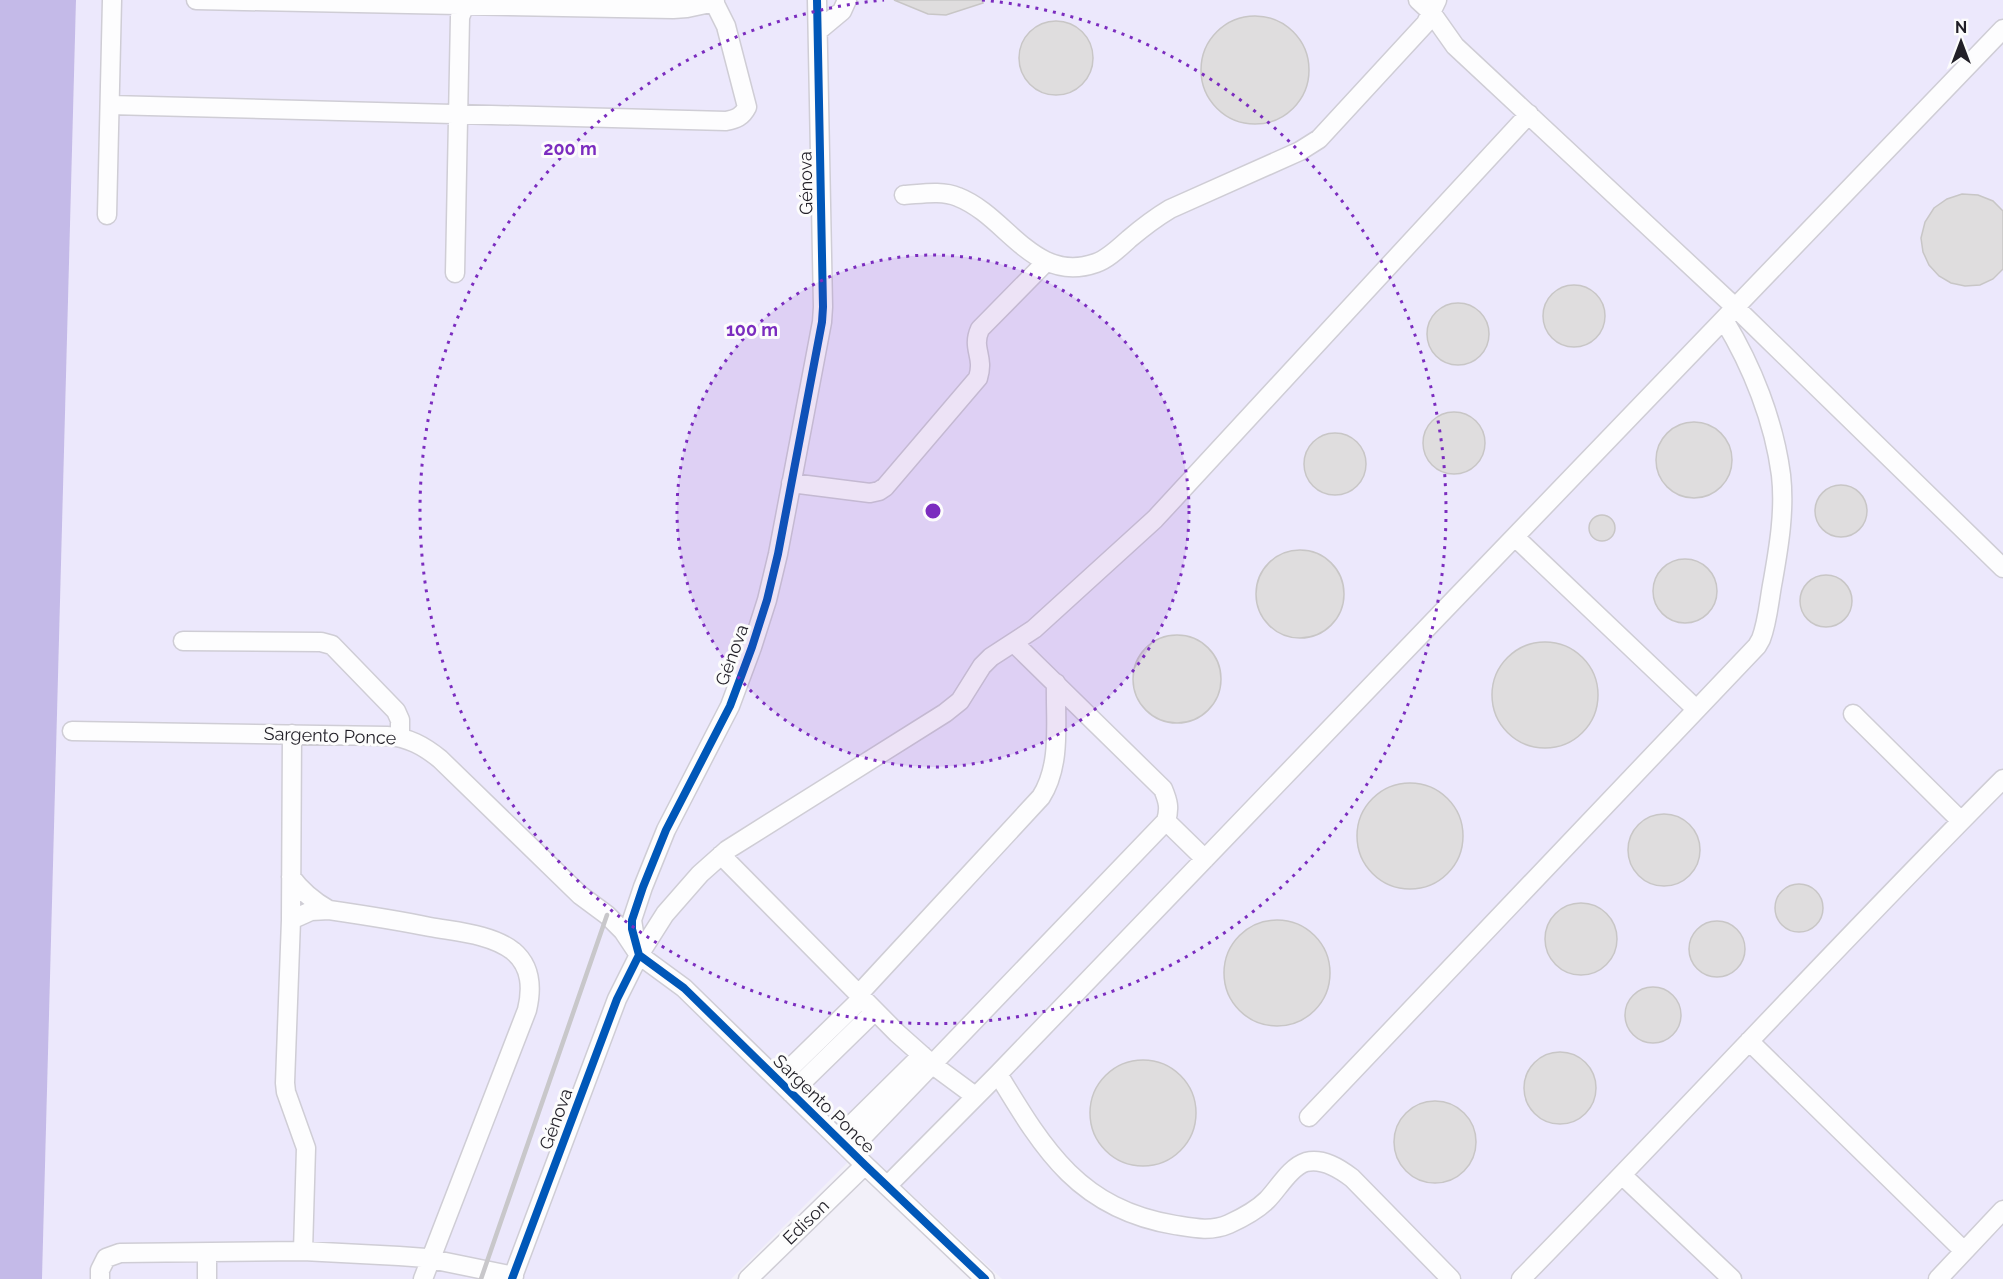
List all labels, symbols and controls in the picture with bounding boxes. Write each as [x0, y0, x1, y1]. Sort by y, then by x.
north arrow [1931, 12, 1991, 72]
text: N [1955, 18, 1967, 37]
text: 200 m [543, 138, 597, 159]
street label: Génova [794, 151, 817, 215]
text: 100 m [726, 319, 778, 340]
centre of rings [923, 501, 943, 521]
street label: Génova [711, 621, 752, 688]
street label: Sargento Ponce [263, 723, 397, 748]
street label: Sargento Ponce [769, 1050, 880, 1158]
street label: Génova [535, 1085, 576, 1152]
street label: Edison [778, 1195, 833, 1249]

